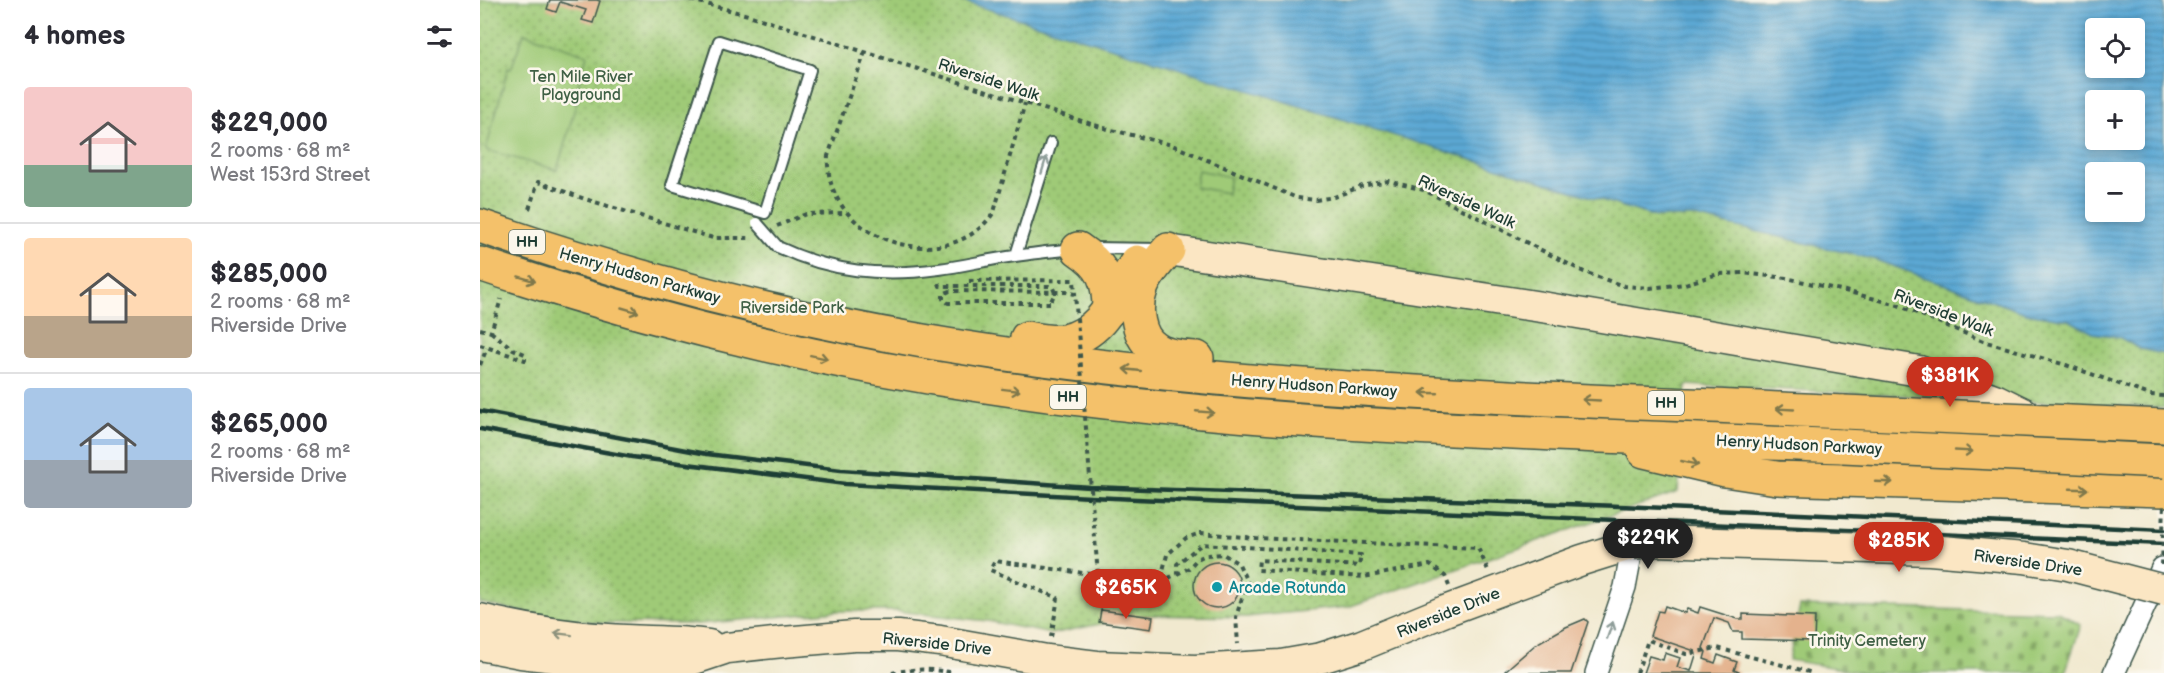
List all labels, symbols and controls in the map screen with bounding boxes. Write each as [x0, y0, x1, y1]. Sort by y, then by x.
map controls [2085, 18, 2145, 222]
button: locate [2085, 18, 2145, 78]
icon: filters [423, 20, 456, 53]
text: 4 homes [24, 21, 125, 52]
street label: Riverside Walk [935, 55, 1042, 106]
park label: Ten Mile River Playground [530, 68, 633, 105]
button: + [2085, 90, 2145, 150]
text: $229,000 [210, 108, 328, 139]
icon: home [72, 111, 144, 183]
text: 2 rooms · 68 m² [210, 139, 351, 163]
one-way arrow [1039, 156, 1050, 175]
button: − [2085, 162, 2145, 222]
text: West 153rd Street [210, 163, 370, 187]
street label: Riverside Walk [1415, 171, 1518, 233]
road number: HH [509, 230, 545, 254]
street label: Henry Hudson Parkway [557, 244, 723, 309]
text: $285,000 [210, 259, 328, 290]
icon: home [72, 262, 144, 334]
one-way arrow [517, 274, 536, 285]
street label: Riverside Walk [1891, 286, 1996, 341]
text: 2 rooms · 68 m² [210, 290, 351, 314]
park label: Riverside Park [740, 299, 844, 318]
one-way arrow [620, 305, 639, 316]
text: Riverside Drive [210, 314, 347, 338]
one-way arrow [808, 352, 828, 363]
pin: $381K [1908, 357, 1992, 408]
one-way arrow [1123, 364, 1142, 375]
text: $381K [1921, 364, 1979, 388]
street label: Henry Hudson Parkway [1230, 371, 1398, 402]
one-way arrow [1000, 385, 1020, 396]
road number: HH [1050, 385, 1086, 409]
one-way arrow [1420, 387, 1440, 398]
road number: HH [1648, 391, 1684, 415]
one-way arrow [1581, 394, 1601, 405]
one-way arrow [1776, 403, 1796, 414]
one-way arrow [1194, 407, 1214, 418]
text: $265,000 [210, 409, 328, 440]
icon: home [72, 412, 144, 484]
street label: Henry Hudson Parkway [1715, 432, 1883, 459]
text: 2 rooms · 68 m² [210, 440, 351, 464]
one-way arrow [1953, 446, 1973, 457]
one-way arrow [1681, 457, 1700, 469]
text: Riverside Drive [210, 464, 347, 488]
one-way arrow [1873, 477, 1893, 488]
one-way arrow [2068, 483, 2088, 494]
pin: $229K [1606, 519, 1690, 570]
pin: $285K [1857, 522, 1941, 573]
text: $229K [1617, 526, 1679, 550]
text: $285K [1868, 529, 1930, 553]
street label: Riverside Drive [1972, 546, 2084, 581]
pin: $265K [1084, 569, 1168, 620]
text: $265K [1095, 576, 1157, 600]
place label: Arcade Rotunda [1229, 579, 1346, 598]
marker: Arcade Rotunda [1210, 580, 1224, 594]
street label: Riverside Drive [1394, 584, 1503, 643]
one-way arrow [1606, 621, 1617, 640]
one-way arrow [553, 628, 573, 639]
street label: Riverside Drive [881, 629, 993, 660]
park label: Trinity Cemetery [1808, 632, 1927, 651]

